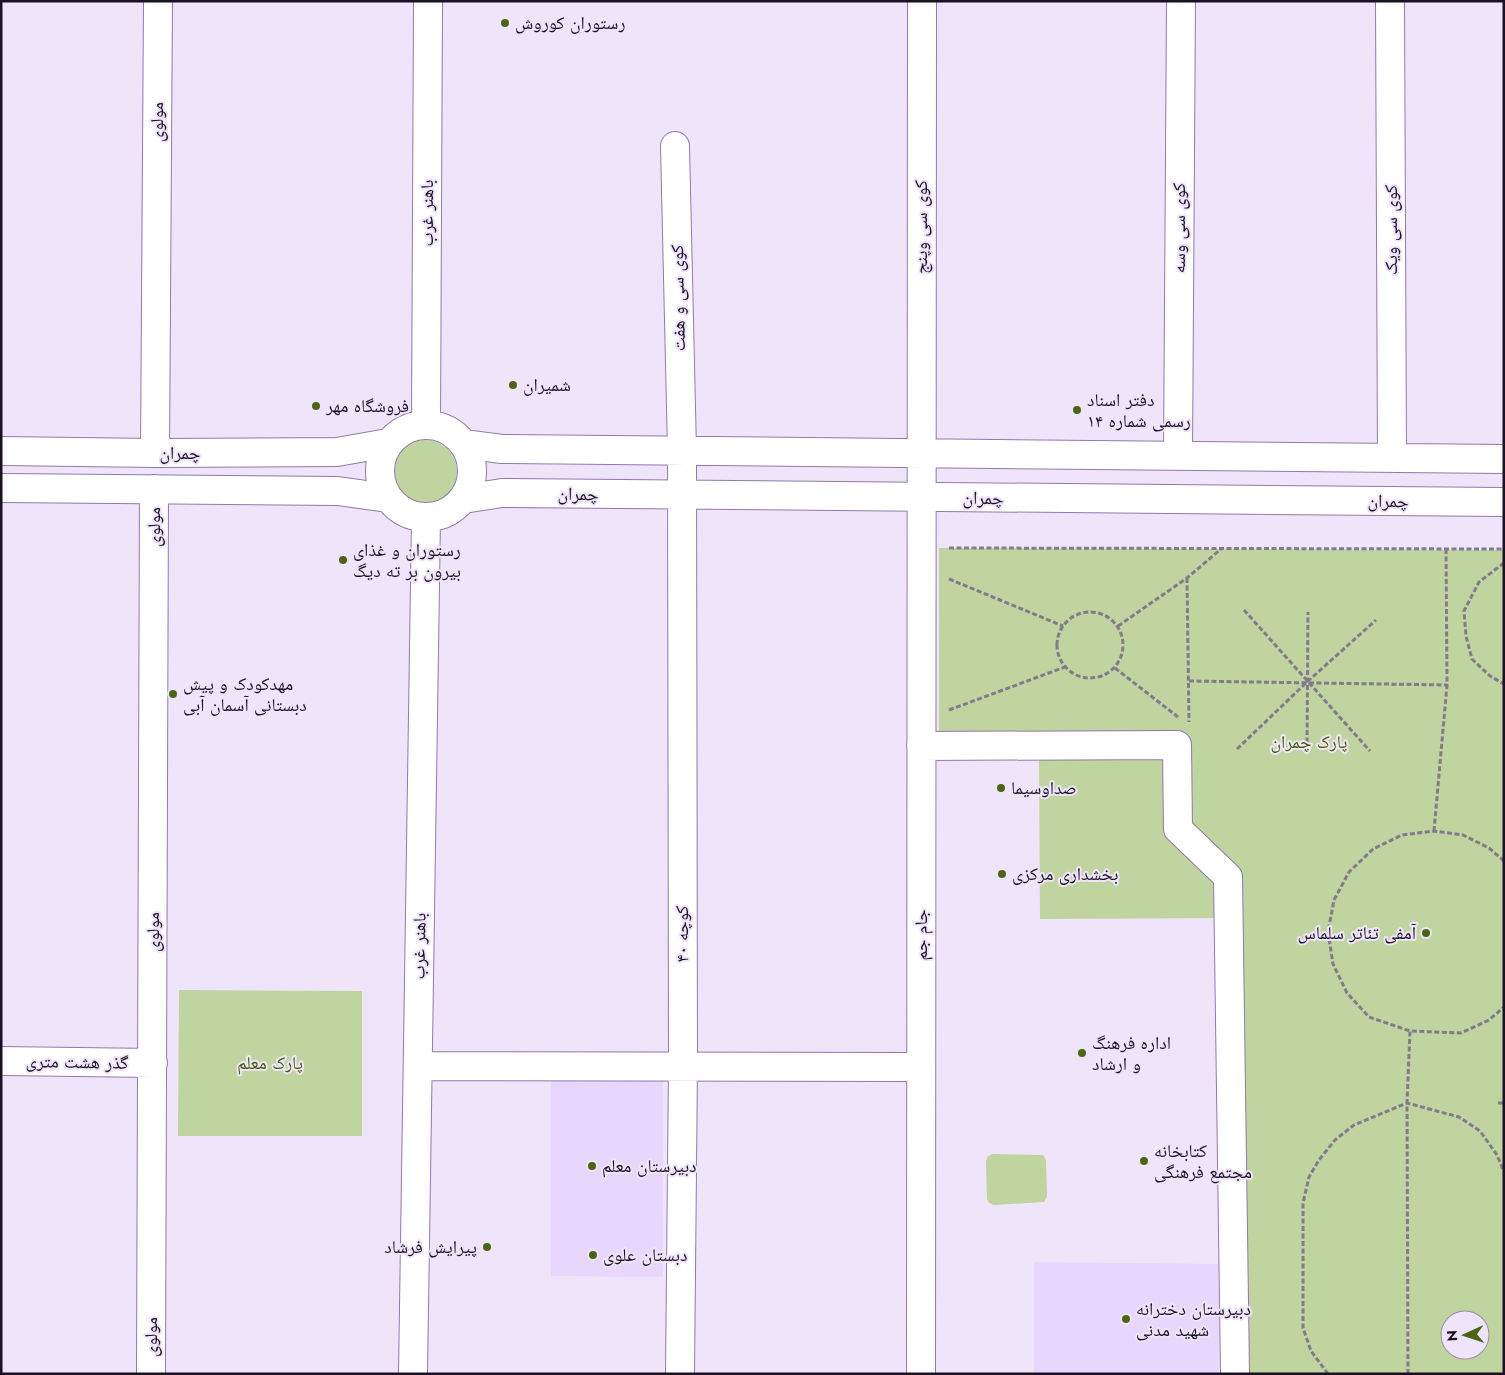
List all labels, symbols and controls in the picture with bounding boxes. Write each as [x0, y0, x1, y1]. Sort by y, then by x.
place label: رستوران کوروش [515, 10, 625, 36]
marker: رستوران کوروش [499, 17, 511, 29]
street label: مولوی [144, 102, 170, 142]
street label: باهنر غرب [414, 180, 440, 246]
street label: کوی سی وپنج [908, 180, 934, 274]
street label: کوی سی وسه [1166, 182, 1192, 273]
street label: کوی سی ویک [1378, 184, 1404, 275]
street label: کوی سی و هفت [664, 244, 692, 352]
place label: شمیران [523, 372, 571, 398]
marker: شمیران [507, 379, 519, 391]
place label: دفتر اسناد رسمی شماره ۱۴ [1087, 387, 1191, 434]
place label: فروشگاه مهر [325, 393, 409, 419]
marker: فروشگاه مهر [310, 400, 322, 412]
marker: دفتر اسناد رسمی شماره ۱۴ [1071, 404, 1083, 416]
street label: چمران [160, 440, 201, 466]
street label: چمران [557, 481, 599, 507]
street label: چمران [962, 485, 1004, 511]
street label: چمران [1367, 488, 1409, 514]
street label: مولوی [141, 507, 167, 547]
place label: رستوران و غذای بیرون بر ته دیگ [353, 537, 461, 584]
marker: رستوران و غذای بیرون بر ته دیگ [337, 554, 349, 566]
place label: مهدکودک و پیش دبستانی آسمان آبی [183, 671, 307, 718]
marker: مهدکودک و پیش دبستانی آسمان آبی [167, 688, 179, 700]
park label: پارک چمران [1270, 729, 1348, 755]
place label: صداوسیما [1011, 775, 1077, 801]
marker: صداوسیما [995, 782, 1007, 794]
place label: بخشداری مرکزی [1012, 861, 1119, 887]
marker: بخشداری مرکزی [996, 868, 1008, 880]
street label: کوچه ۴۰ [669, 905, 695, 963]
street label: جام جم [908, 909, 934, 961]
street label: مولوی [140, 912, 166, 952]
street label: باهنر غرب [405, 912, 433, 980]
place label: آمفی تئاتر سلماس [1297, 920, 1416, 946]
marker: آمفی تئاتر سلماس [1420, 927, 1432, 939]
place label: اداره فرهنگ و ارشاد [1092, 1030, 1171, 1077]
marker: اداره فرهنگ و ارشاد [1076, 1047, 1088, 1059]
street label: گذر هشت متری [25, 1048, 129, 1076]
park label: پارک معلم [237, 1050, 303, 1076]
place label: کتابخانه مجتمع فرهنگی [1154, 1138, 1252, 1185]
place label: دبیرستان معلم [602, 1153, 697, 1179]
marker: کتابخانه مجتمع فرهنگی [1138, 1155, 1150, 1167]
marker: دبیرستان معلم [586, 1160, 598, 1172]
place label: پیرایش فرشاد [384, 1234, 477, 1260]
marker: پیرایش فرشاد [481, 1241, 493, 1253]
place label: دبستان علوی [603, 1242, 687, 1268]
marker: دبستان علوی [587, 1249, 599, 1261]
place label: دبیرستان دخترانه شهید مدنی [1136, 1296, 1251, 1343]
north arrow [1440, 1310, 1490, 1360]
marker: دبیرستان دخترانه شهید مدنی [1120, 1313, 1132, 1325]
street label: مولوی [138, 1317, 164, 1357]
text: N [1442, 1330, 1462, 1342]

